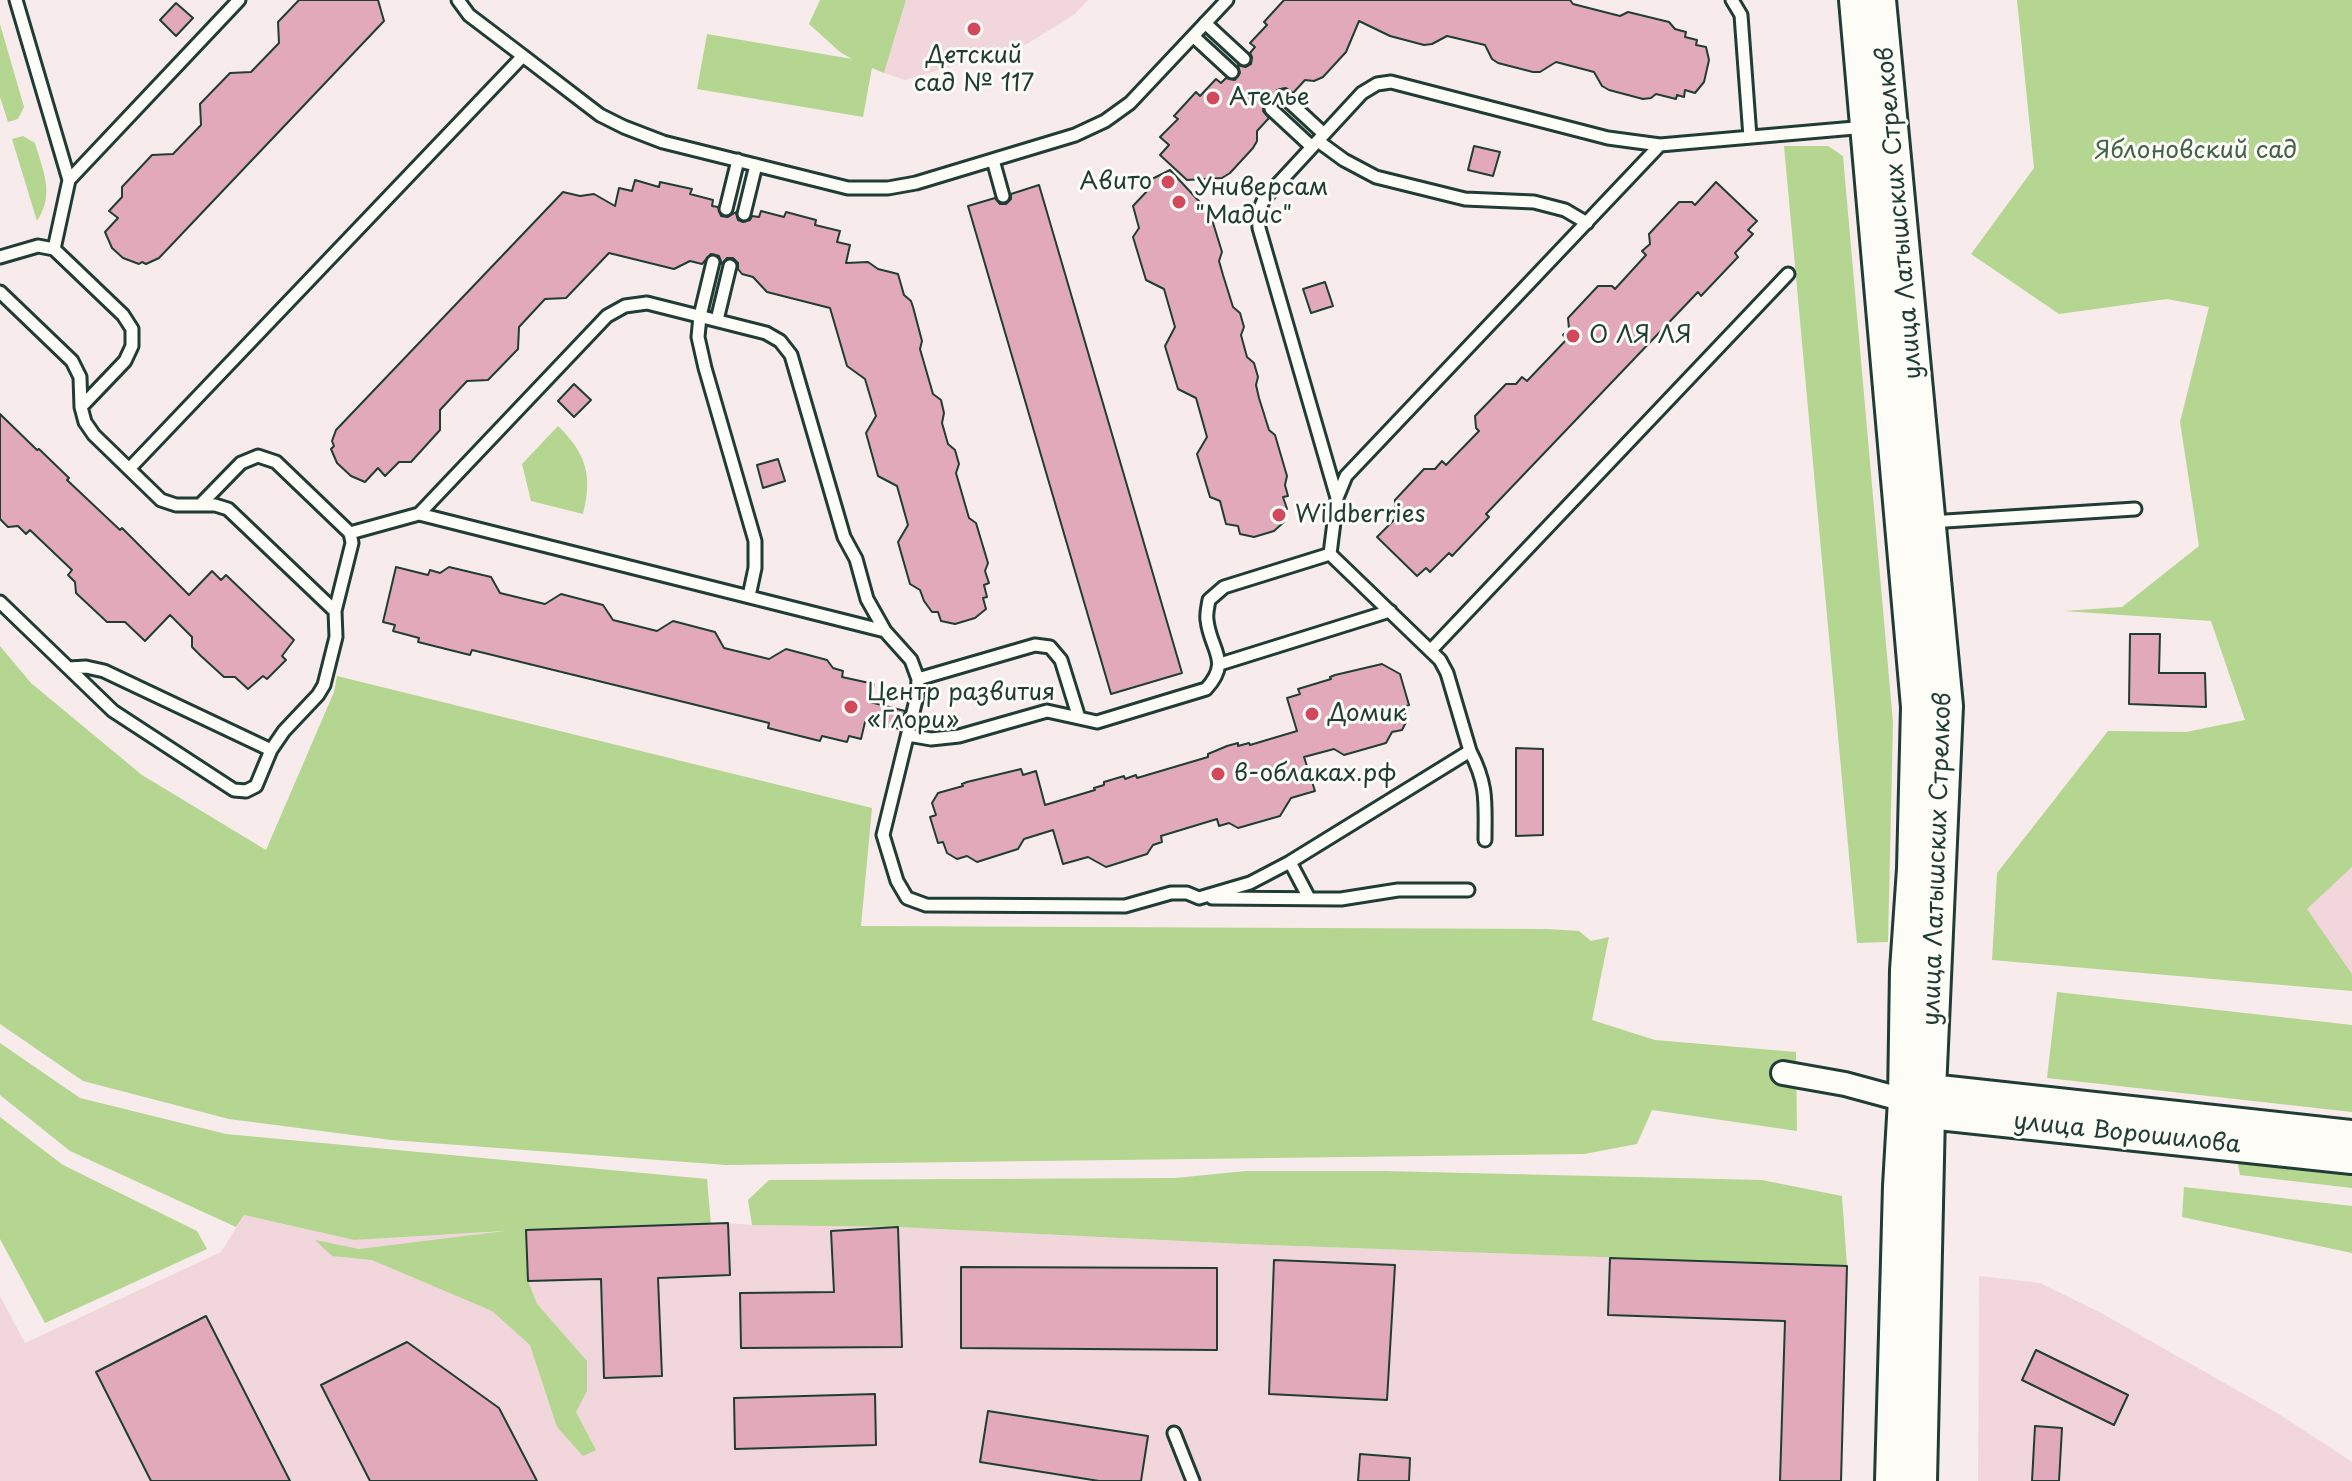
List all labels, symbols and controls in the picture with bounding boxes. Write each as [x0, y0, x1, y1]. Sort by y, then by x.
marker: Детский сад № 117 [965, 20, 983, 38]
place label: Детский сад № 117 [914, 42, 1034, 98]
street label: улица Латышских Стрелков [1871, 45, 1929, 381]
place label: Ателье [1229, 84, 1309, 112]
marker: Ателье [1204, 89, 1222, 107]
park label: Яблоновский сад [2095, 137, 2297, 165]
place label: Авито [1080, 168, 1152, 196]
marker: Авито [1159, 173, 1177, 191]
place label: Универсам "Мадис" [1195, 174, 1329, 230]
marker: Универсам "Мадис" [1170, 193, 1188, 211]
place label: О ЛЯ ЛЯ [1589, 322, 1692, 350]
marker: О ЛЯ ЛЯ [1564, 327, 1582, 345]
place label: Wildberries [1295, 501, 1425, 529]
marker: Wildberries [1270, 506, 1288, 524]
place label: Центр развития «Глори» [867, 679, 1055, 735]
street label: улица Латышских Стрелков [1918, 692, 1958, 1026]
marker: Центр развития «Глори» [842, 698, 860, 716]
place label: Домик [1328, 700, 1407, 728]
marker: Домик [1303, 705, 1321, 723]
place label: в-облаках.рф [1234, 760, 1397, 788]
marker: в-облаках.рф [1209, 765, 1227, 783]
street label: улица Ворошилова [2012, 1108, 2242, 1160]

